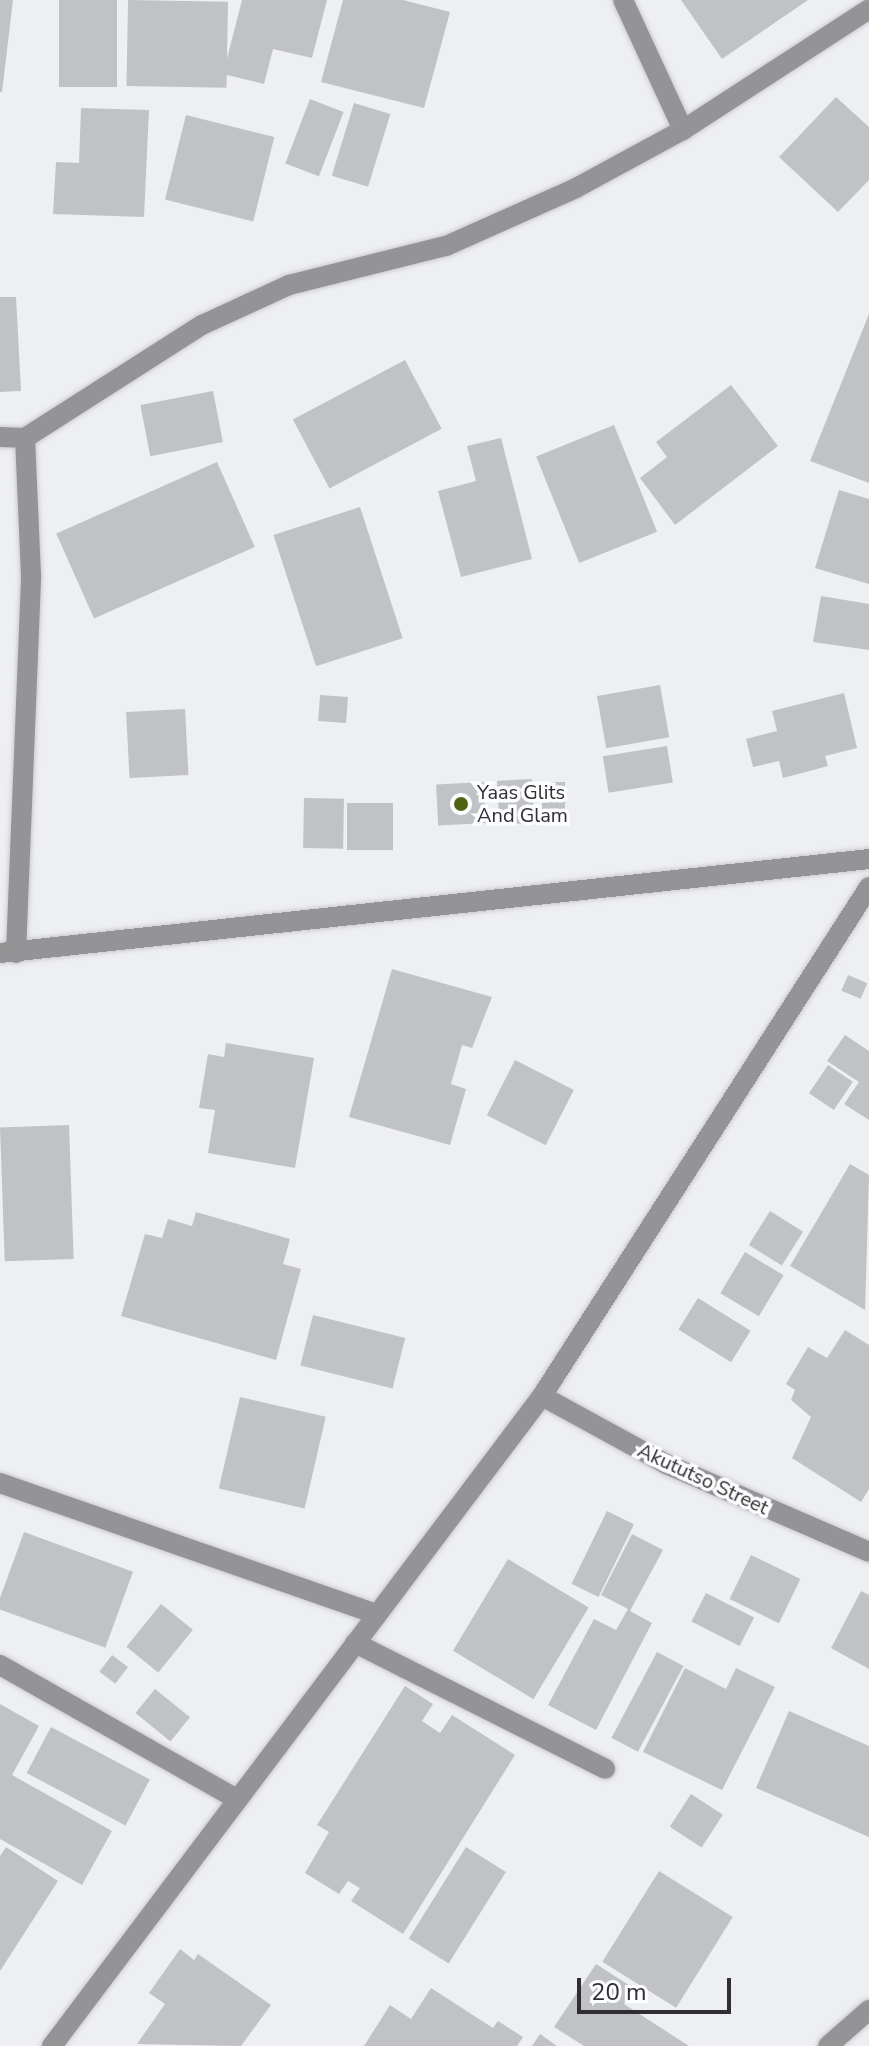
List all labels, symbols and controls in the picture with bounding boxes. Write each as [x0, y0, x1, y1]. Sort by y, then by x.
place label: Yaas Glits And Glam [477, 780, 568, 827]
marker: Yaas Glits And Glam [452, 795, 470, 813]
street label: Akututso Street [634, 1438, 772, 1520]
scale bar [581, 1962, 735, 2012]
text: 20 m [591, 1976, 647, 2008]

